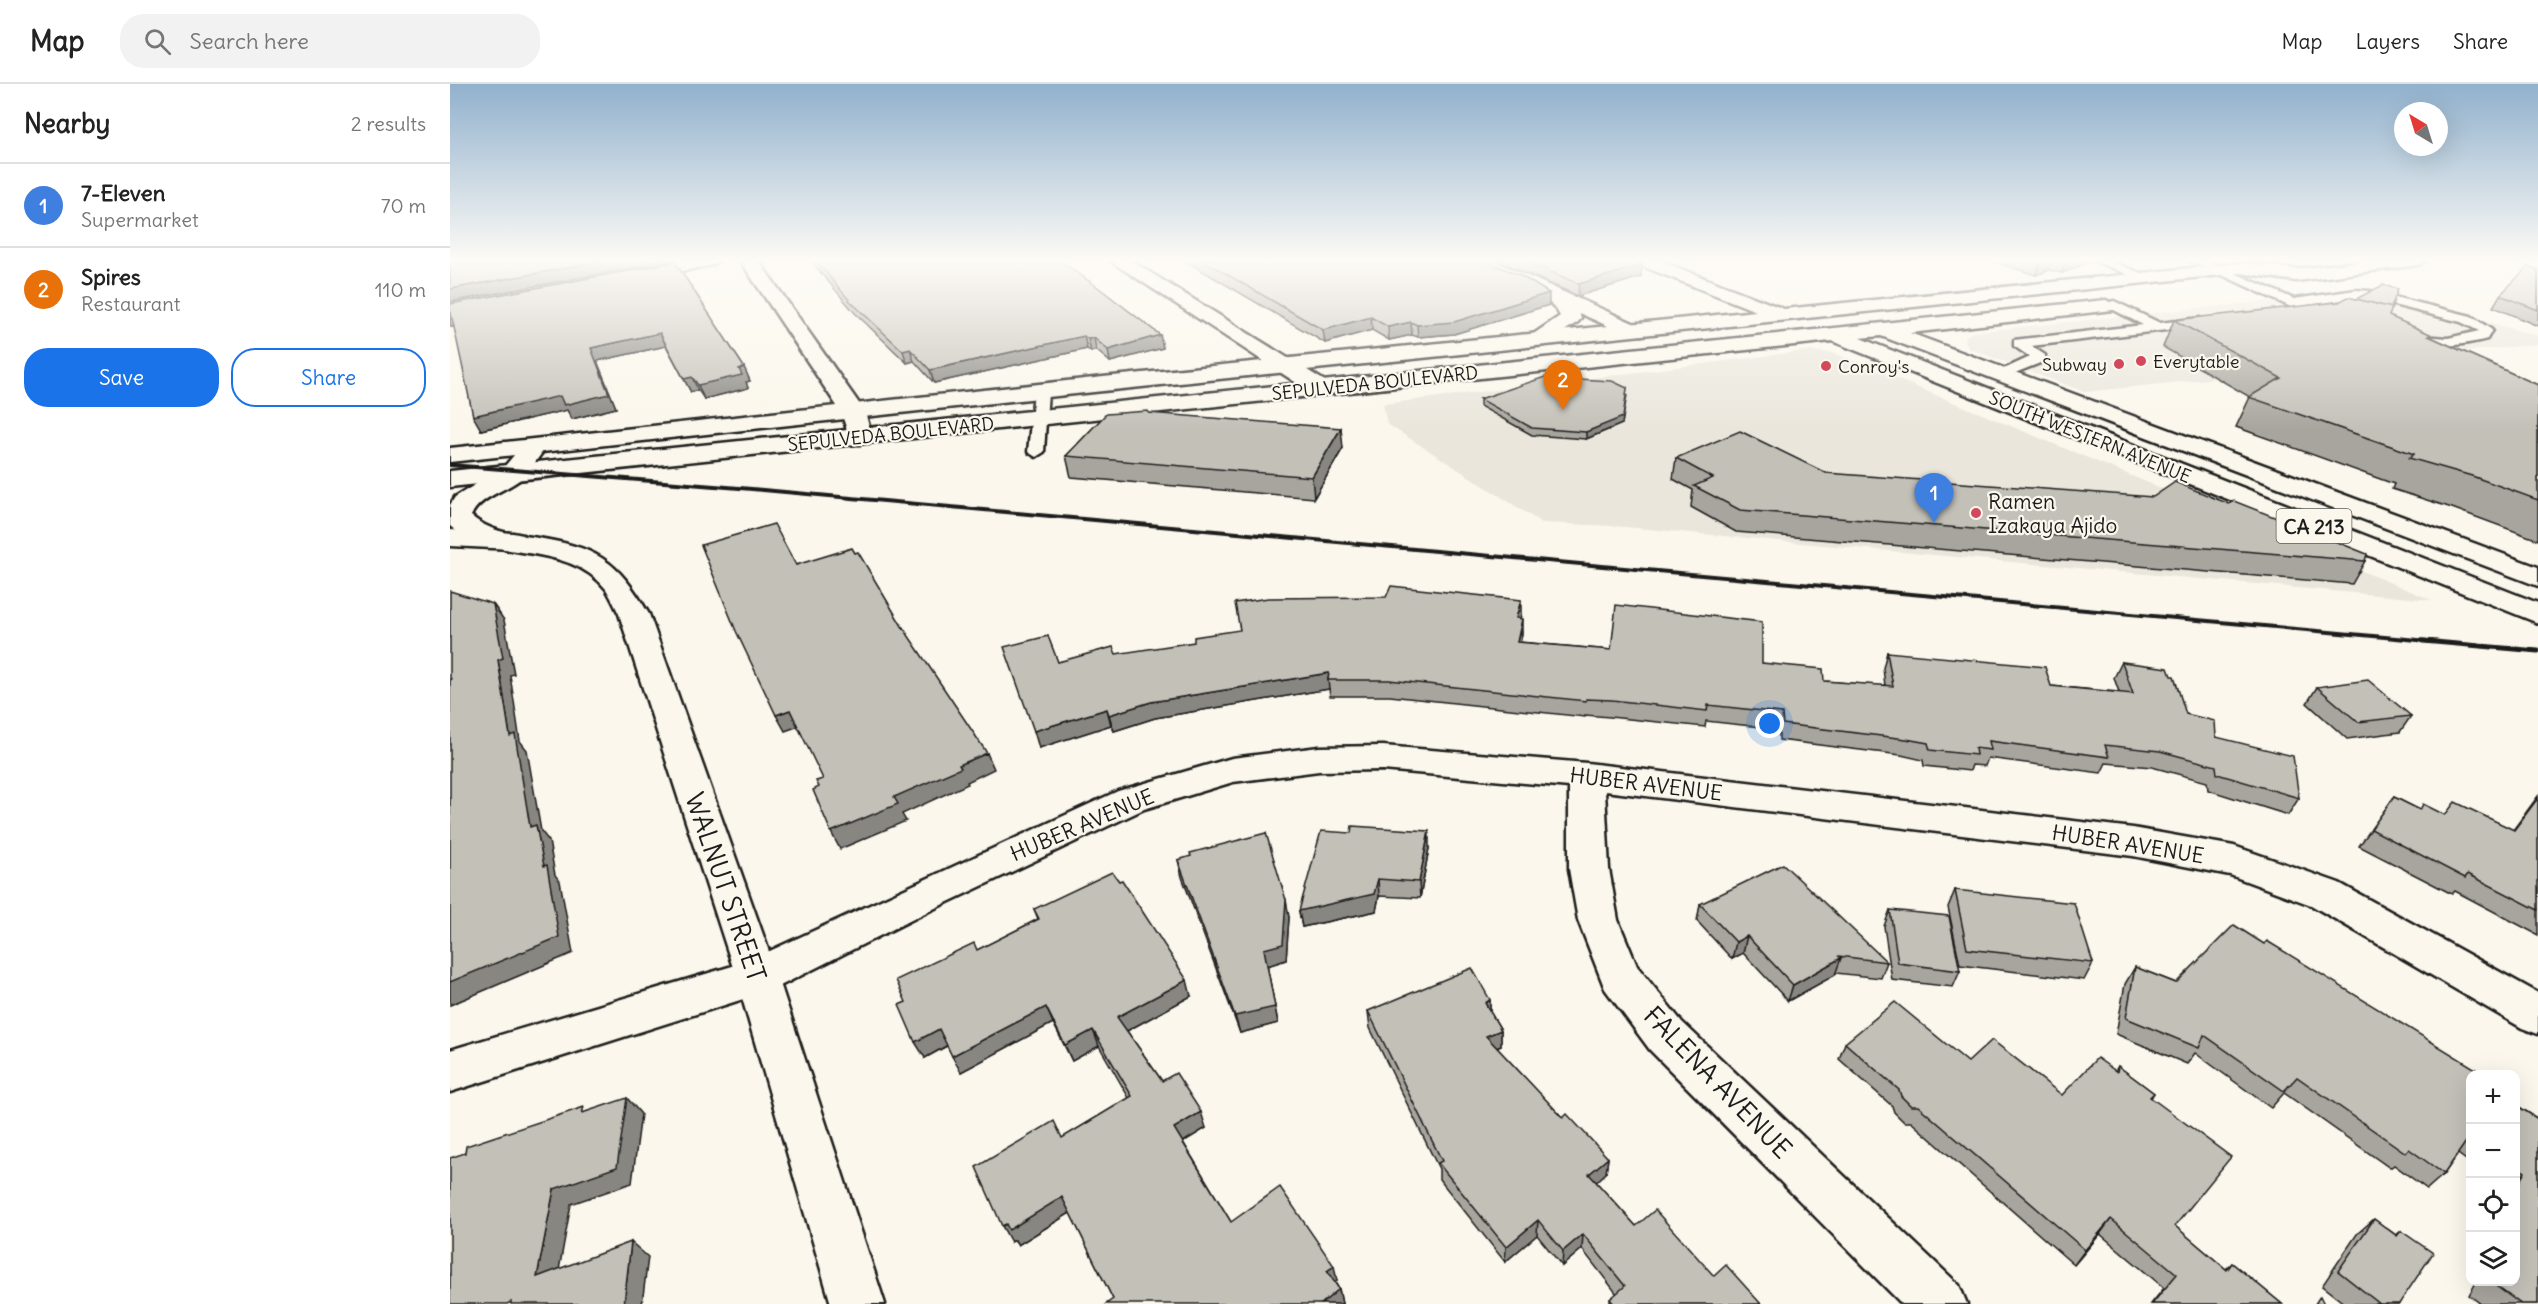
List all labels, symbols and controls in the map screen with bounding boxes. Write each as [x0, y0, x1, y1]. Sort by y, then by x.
search box [120, 14, 540, 68]
text: Map [30, 23, 84, 59]
icon: search [141, 25, 174, 58]
text: Search here [189, 27, 309, 55]
text: Map [2282, 28, 2322, 55]
text: Layers [2355, 28, 2420, 55]
text: Share [2453, 28, 2508, 55]
north arrow [2394, 102, 2448, 156]
text: Nearby [24, 107, 110, 140]
text: 2 results [351, 111, 426, 136]
text: 7-Eleven [81, 179, 165, 207]
text: 1 [40, 193, 47, 218]
text: 70 m [381, 193, 426, 218]
text: Supermarket [81, 207, 199, 232]
text: Spires [81, 263, 141, 291]
text: 2 [38, 277, 49, 302]
text: 110 m [375, 277, 426, 302]
text: Restaurant [81, 291, 180, 316]
button: Save [24, 348, 219, 407]
button: Share [231, 348, 426, 407]
place label: Everytable [2153, 350, 2239, 373]
place label: Subway [2042, 353, 2107, 376]
marker: Everytable [2134, 354, 2148, 368]
place label: Conroy's [1838, 355, 1909, 378]
marker: Subway [2112, 357, 2126, 371]
marker: Conroy's [1819, 359, 1833, 373]
pin: 2 [1544, 360, 1582, 410]
street label: SEPULVEDA BOULEVARD [1271, 361, 1479, 405]
street label: SOUTH WESTERN AVENUE [1986, 386, 2194, 488]
street label: SEPULVEDA BOULEVARD [787, 412, 995, 456]
pin: 1 [1914, 474, 1954, 523]
place label: Ramen Izakaya Ajido [1988, 488, 2117, 539]
marker: Ramen Izakaya Ajido [1969, 506, 1983, 520]
road number: CA 213 [2276, 509, 2352, 543]
your location [1755, 709, 1784, 738]
street label: HUBER AVENUE [1568, 761, 1724, 807]
street label: HUBER AVENUE [1006, 783, 1158, 867]
street label: WALNUT STREET [678, 788, 774, 986]
street label: HUBER AVENUE [2050, 819, 2206, 869]
street label: FALENA AVENUE [1637, 999, 1799, 1165]
map controls [2466, 1070, 2520, 1286]
button: + [2466, 1070, 2520, 1124]
button: − [2466, 1124, 2520, 1178]
button: locate [2466, 1178, 2520, 1232]
button: layers [2466, 1232, 2520, 1286]

